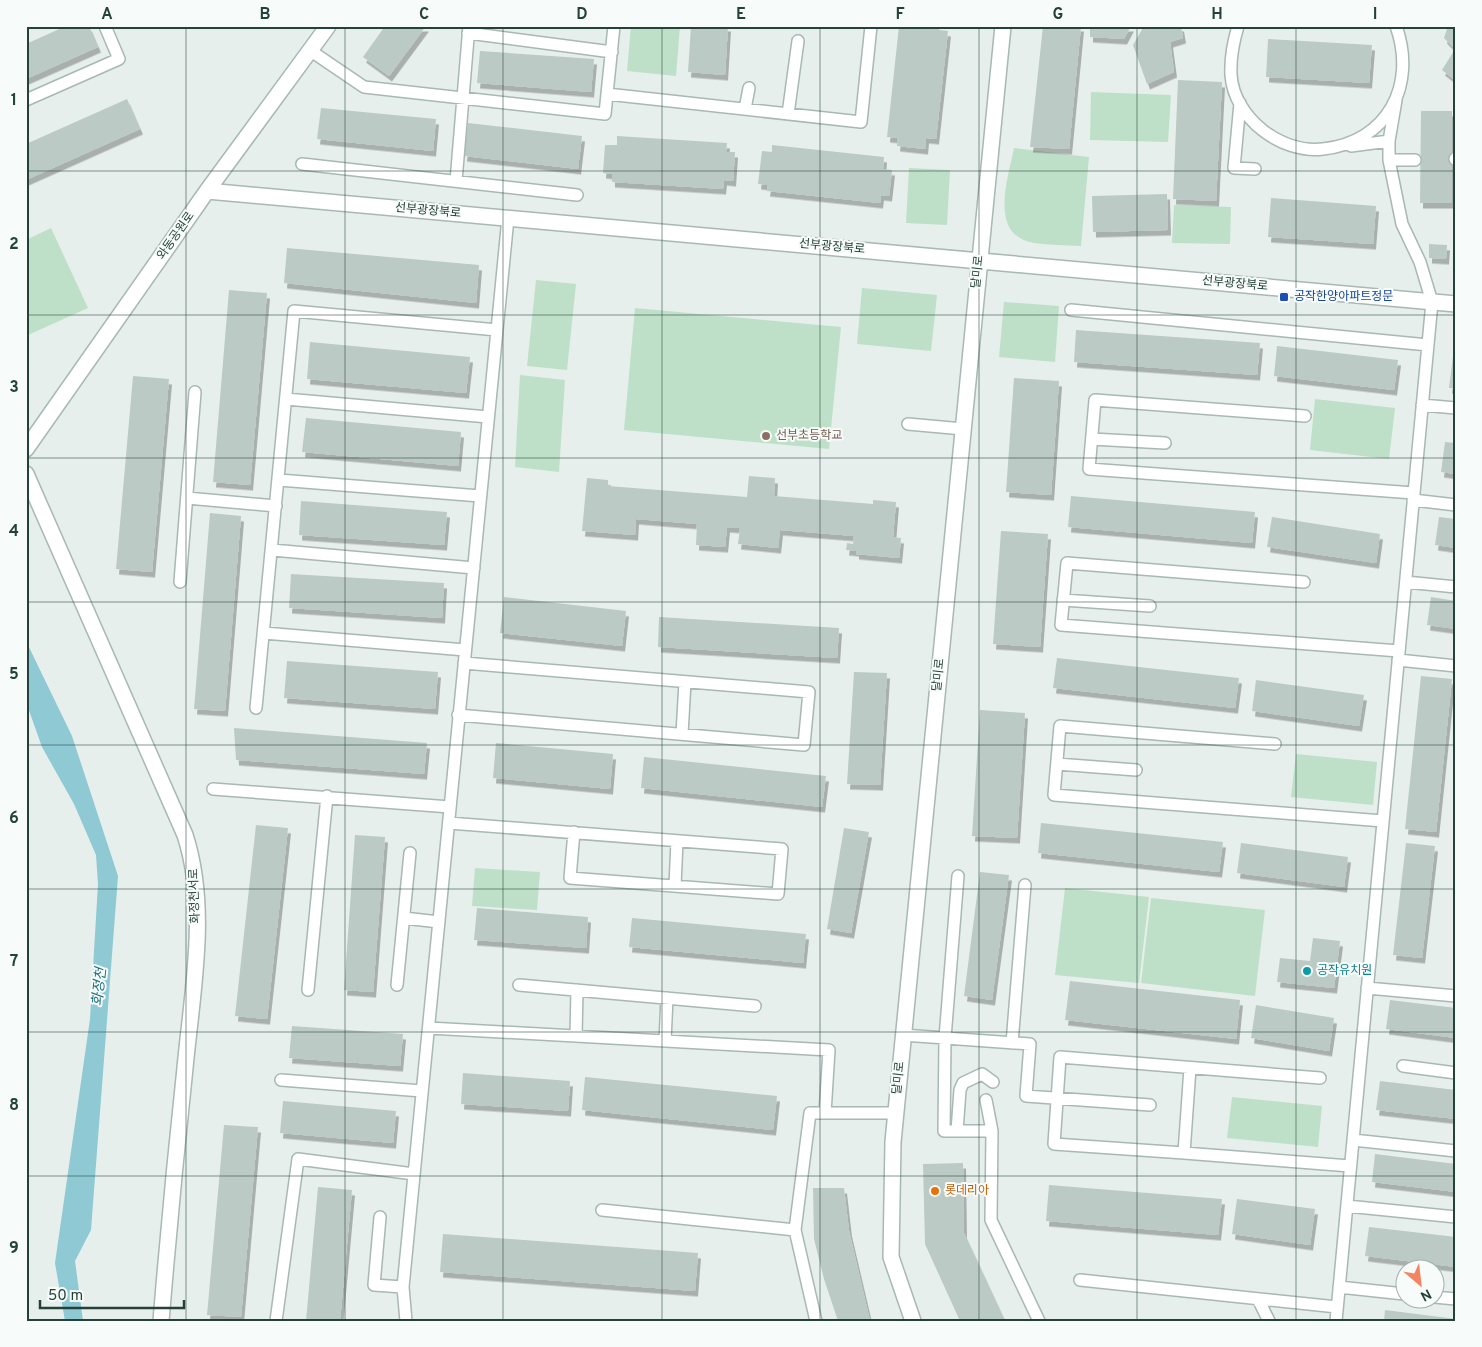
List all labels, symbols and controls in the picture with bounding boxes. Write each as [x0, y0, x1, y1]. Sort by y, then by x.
text: A [101, 5, 113, 25]
text: B [259, 5, 271, 25]
text: C [419, 5, 429, 25]
text: D [576, 5, 588, 25]
text: E [736, 5, 746, 25]
text: F [895, 5, 905, 25]
text: G [1053, 5, 1063, 25]
text: H [1211, 5, 1223, 25]
text: I [1373, 5, 1377, 25]
text: 1 [11, 91, 17, 111]
street label: 선부광장북로 [394, 200, 462, 222]
street label: 와동공원로 [154, 209, 198, 263]
text: 2 [9, 235, 19, 255]
street label: 선부광장북로 [798, 236, 866, 258]
street label: 달미로 [968, 255, 988, 289]
street label: 선부광장북로 [1201, 273, 1269, 295]
place label: 공작한양아파트정문 [1294, 289, 1393, 305]
marker: 공작한양아파트정문 [1278, 291, 1290, 303]
text: 3 [9, 378, 19, 398]
place label: 선부초등학교 [776, 428, 842, 444]
marker: 선부초등학교 [760, 430, 772, 442]
text: 4 [9, 522, 19, 542]
street label: 달미로 [929, 658, 949, 692]
text: 5 [9, 665, 19, 685]
text: 6 [9, 809, 19, 829]
street label: 화정천서로 [186, 868, 204, 924]
text: 7 [10, 952, 18, 972]
place label: 공작유치원 [1317, 963, 1372, 979]
marker: 공작유치원 [1301, 965, 1313, 977]
water label: 화정천 [90, 966, 111, 1007]
street label: 달미로 [889, 1061, 909, 1095]
text: 8 [9, 1096, 19, 1116]
place label: 롯데리아 [945, 1183, 989, 1199]
marker: 롯데리아 [929, 1185, 941, 1197]
text: 9 [9, 1239, 19, 1259]
north arrow [1394, 1260, 1444, 1310]
scale bar [40, 1277, 184, 1309]
text: N [1417, 1284, 1434, 1304]
text: 50 m [48, 1287, 83, 1306]

